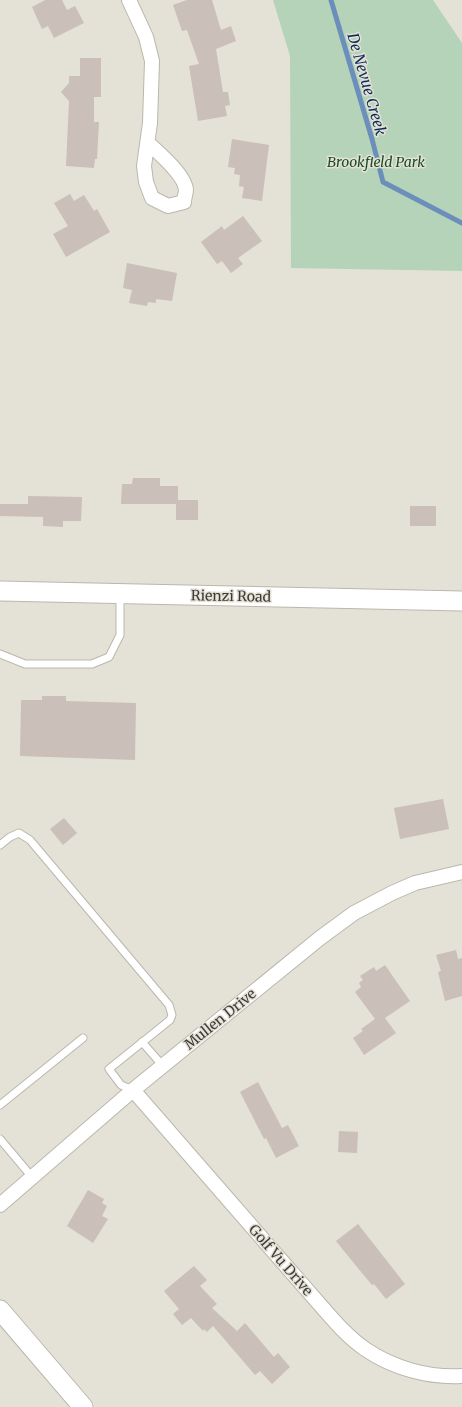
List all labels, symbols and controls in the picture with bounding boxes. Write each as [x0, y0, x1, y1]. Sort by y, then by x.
water label: De Nevue Creek [343, 30, 391, 138]
park label: Brookfield Park [327, 153, 425, 171]
street label: Rienzi Road [191, 586, 272, 606]
street label: Mullen Drive [180, 985, 260, 1053]
street label: Golf Vu Drive [245, 1221, 317, 1299]

